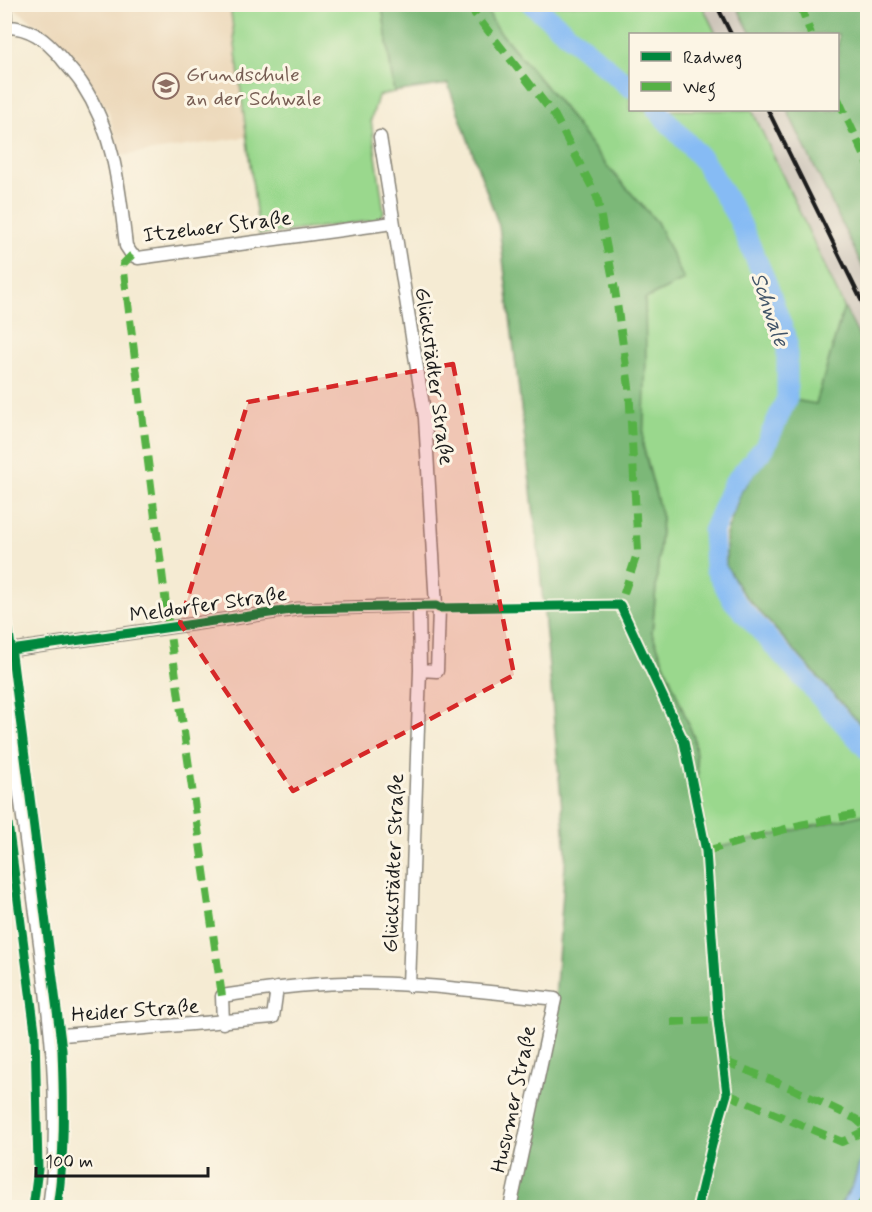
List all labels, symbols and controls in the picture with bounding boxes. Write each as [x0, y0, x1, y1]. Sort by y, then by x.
legend [629, 33, 839, 111]
text: Radweg [683, 46, 742, 70]
place label: Grundschule an der Schwale [186, 61, 322, 113]
school or university icon: Grundschule an der Schwale [151, 71, 181, 101]
text: Weg [683, 76, 716, 102]
street label: Itzehoer Straße [141, 204, 293, 250]
water label: Schwale [743, 269, 795, 351]
street label: Glückstädter Straße [408, 285, 460, 467]
street label: Meldorfer Straße [128, 580, 288, 630]
street label: Glückstädter Straße [377, 773, 411, 953]
street label: Heider Straße [70, 993, 200, 1029]
street label: Husumer Straße [485, 1023, 543, 1175]
scale bar [36, 1140, 208, 1178]
text: 100 m [45, 1150, 93, 1174]

